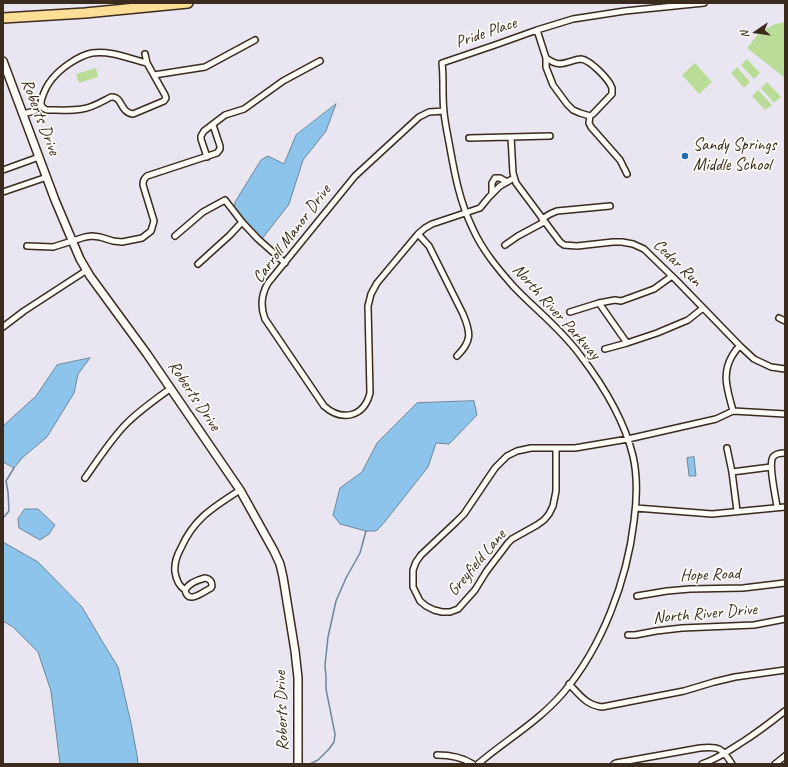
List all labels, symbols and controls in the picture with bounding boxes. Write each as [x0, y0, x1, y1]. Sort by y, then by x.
north arrow [736, 12, 776, 52]
street label: Pride Place [453, 13, 519, 53]
text: N [737, 30, 752, 40]
street label: Roberts Drive [16, 76, 64, 158]
place label: Sandy Springs Middle School [693, 136, 776, 176]
marker: Sandy Springs Middle School [680, 151, 690, 161]
street label: Carroll Manor Drive [248, 181, 336, 287]
street label: Cedar Run [648, 235, 706, 291]
street label: North River Parkway [508, 260, 604, 364]
street label: Roberts Drive [163, 357, 225, 435]
street label: Greyfield Lane [443, 526, 511, 600]
street label: Hope Road [680, 564, 740, 586]
street label: North River Drive [652, 599, 758, 629]
street label: Roberts Drive [270, 671, 294, 751]

